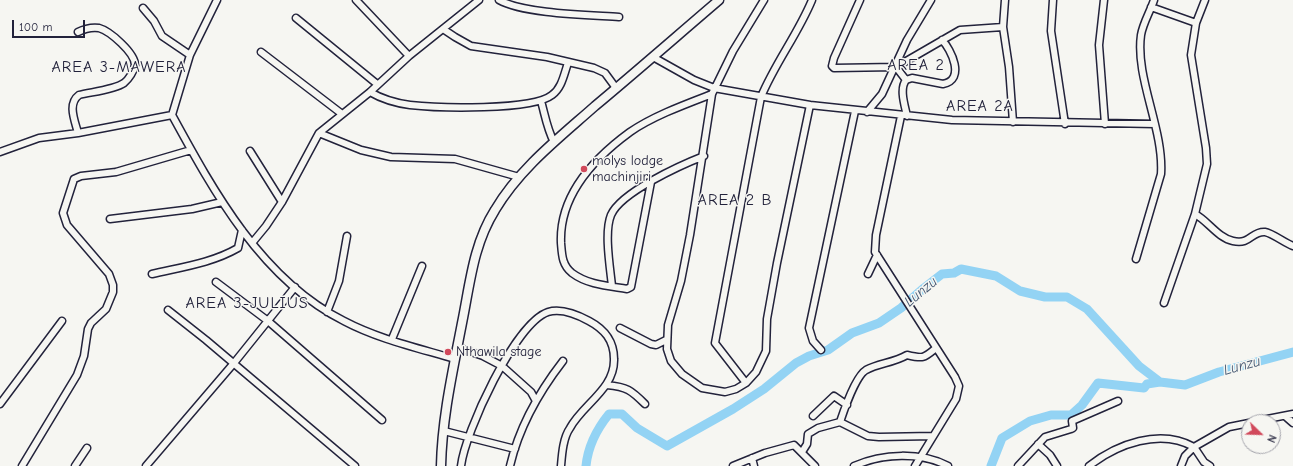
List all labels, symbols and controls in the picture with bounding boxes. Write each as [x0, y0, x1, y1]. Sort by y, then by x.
scale bar [14, 12, 87, 38]
text: 100 m [19, 20, 52, 34]
district label: AREA 2 [887, 55, 945, 75]
district label: AREA 3-MAWERA [52, 57, 186, 77]
district label: AREA 2A [946, 96, 1014, 116]
place label: molys lodge machinjiri [592, 153, 663, 186]
marker: molys lodge machinjiri [579, 164, 589, 174]
district label: AREA 2 B [698, 190, 772, 210]
water label: Lunzu [901, 273, 941, 311]
district label: AREA 3-JULIUS [185, 293, 309, 313]
place label: Nthawila stage [456, 344, 542, 360]
marker: Nthawila stage [443, 347, 453, 357]
water label: Lunzu [1221, 352, 1263, 380]
north arrow [1241, 414, 1281, 454]
text: N [1264, 433, 1279, 444]

